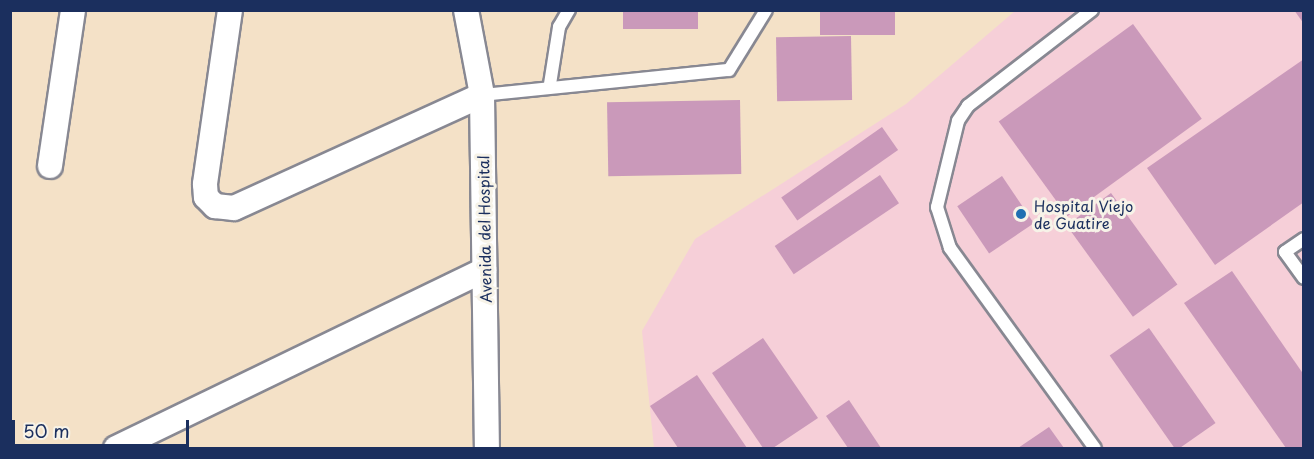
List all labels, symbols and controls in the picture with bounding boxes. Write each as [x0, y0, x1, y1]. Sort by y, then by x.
street label: Avenida del Hospital [474, 155, 494, 303]
place label: Hospital Viejo de Guatire [1034, 196, 1134, 231]
marker: Hospital Viejo de Guatire [1012, 205, 1030, 223]
scale bar [15, 408, 192, 446]
text: 50 m [23, 417, 70, 444]

